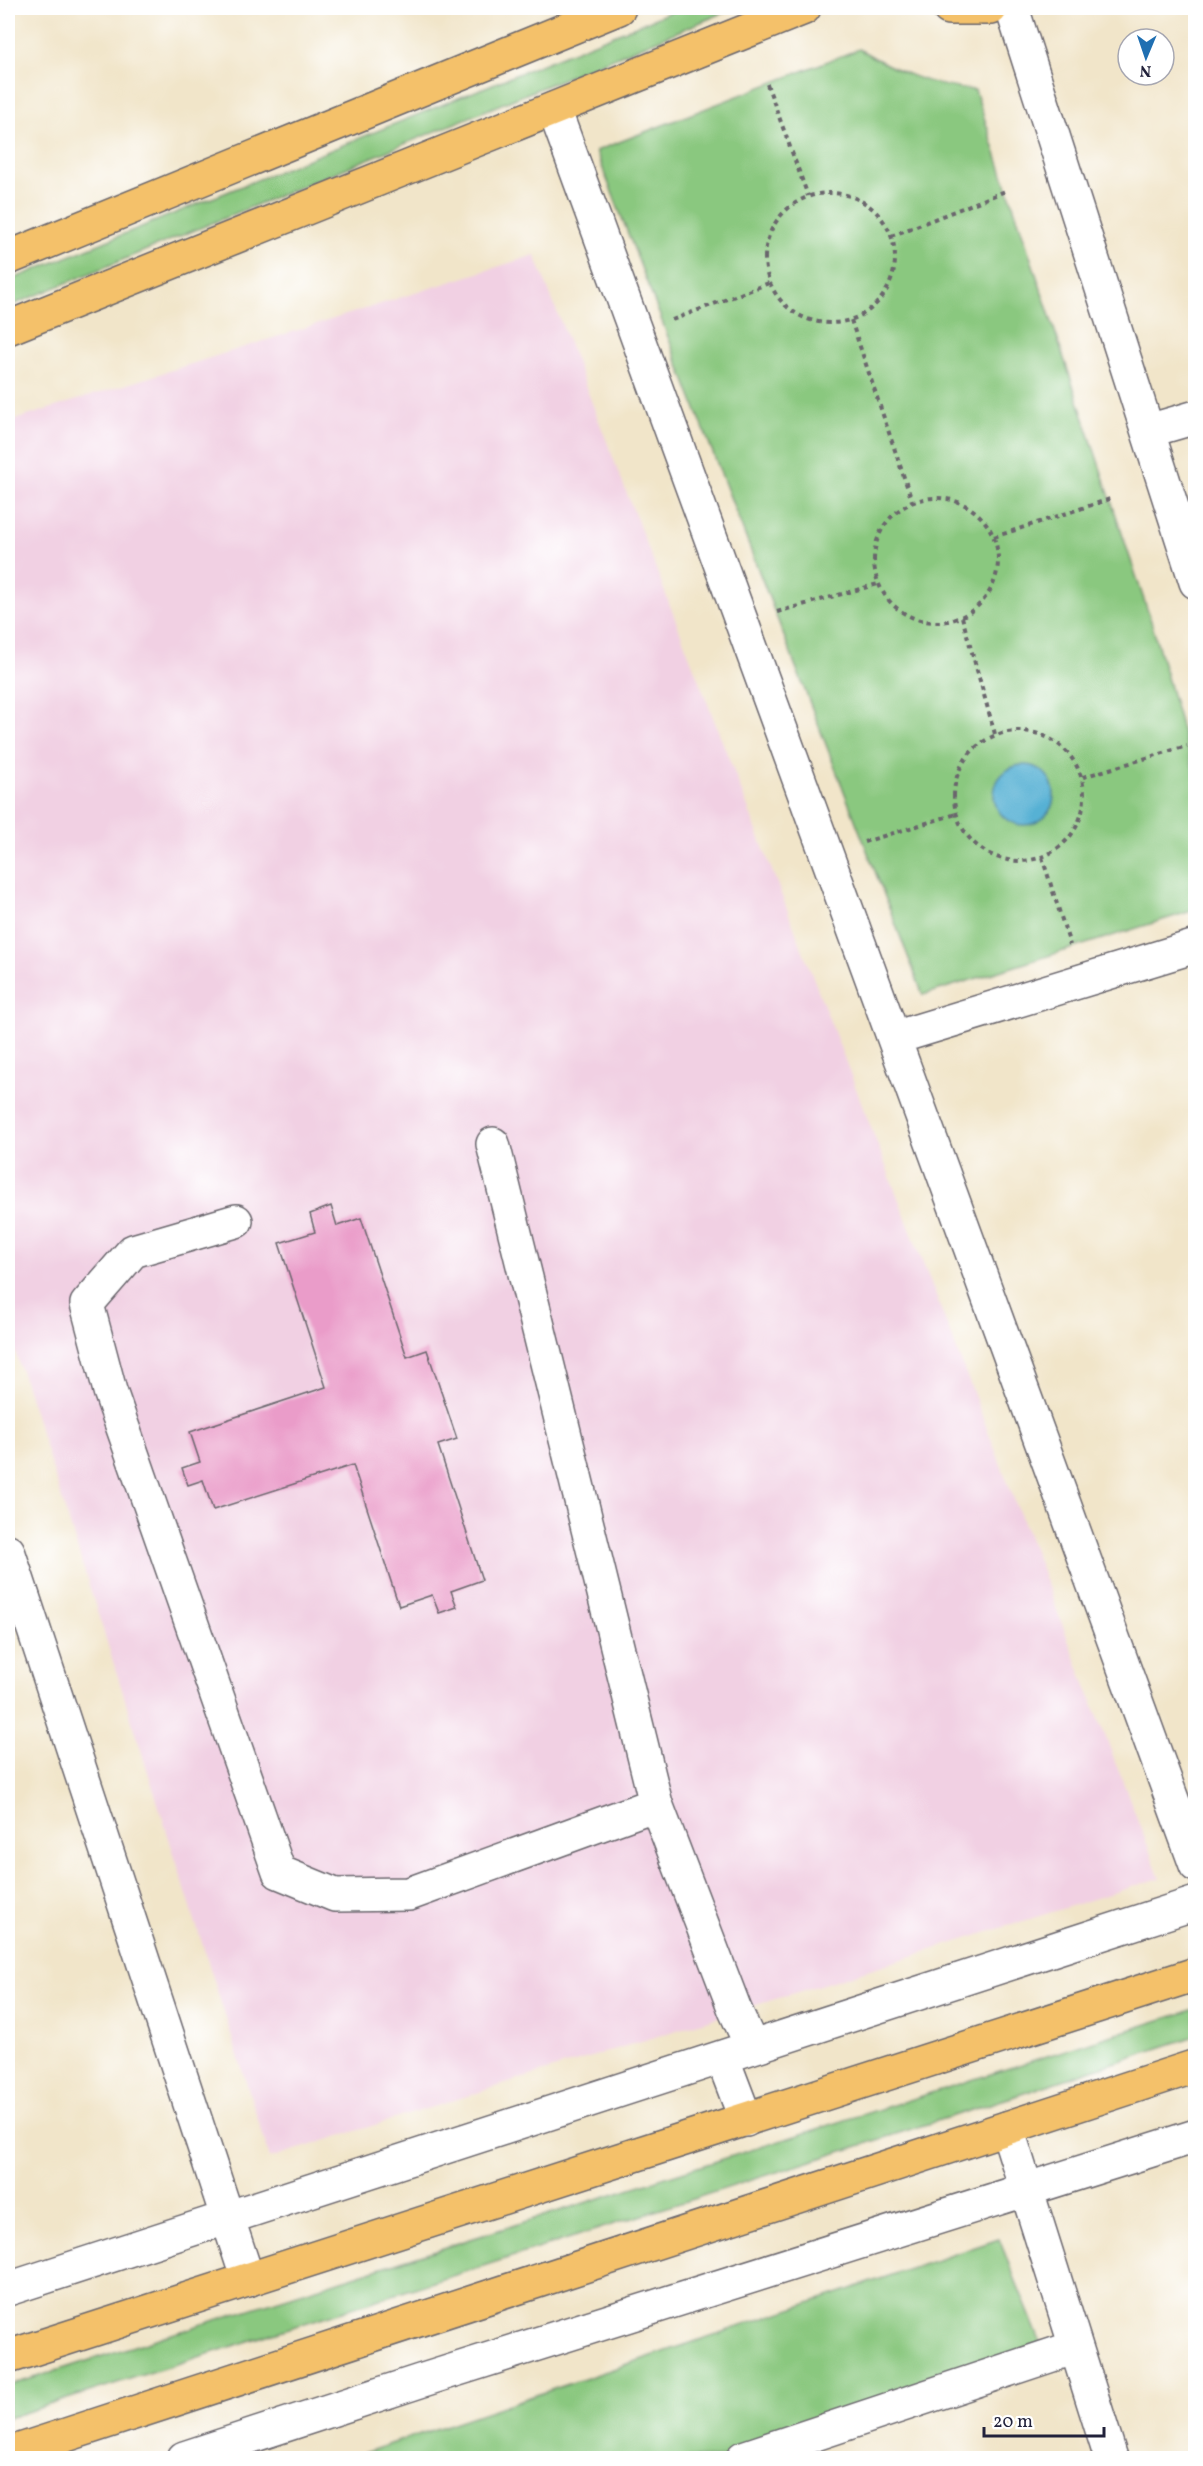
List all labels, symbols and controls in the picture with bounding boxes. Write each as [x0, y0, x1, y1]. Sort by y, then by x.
north arrow [1116, 27, 1176, 87]
text: N [1139, 59, 1152, 81]
scale bar [984, 2400, 1104, 2438]
text: 20 m [993, 2410, 1033, 2435]

